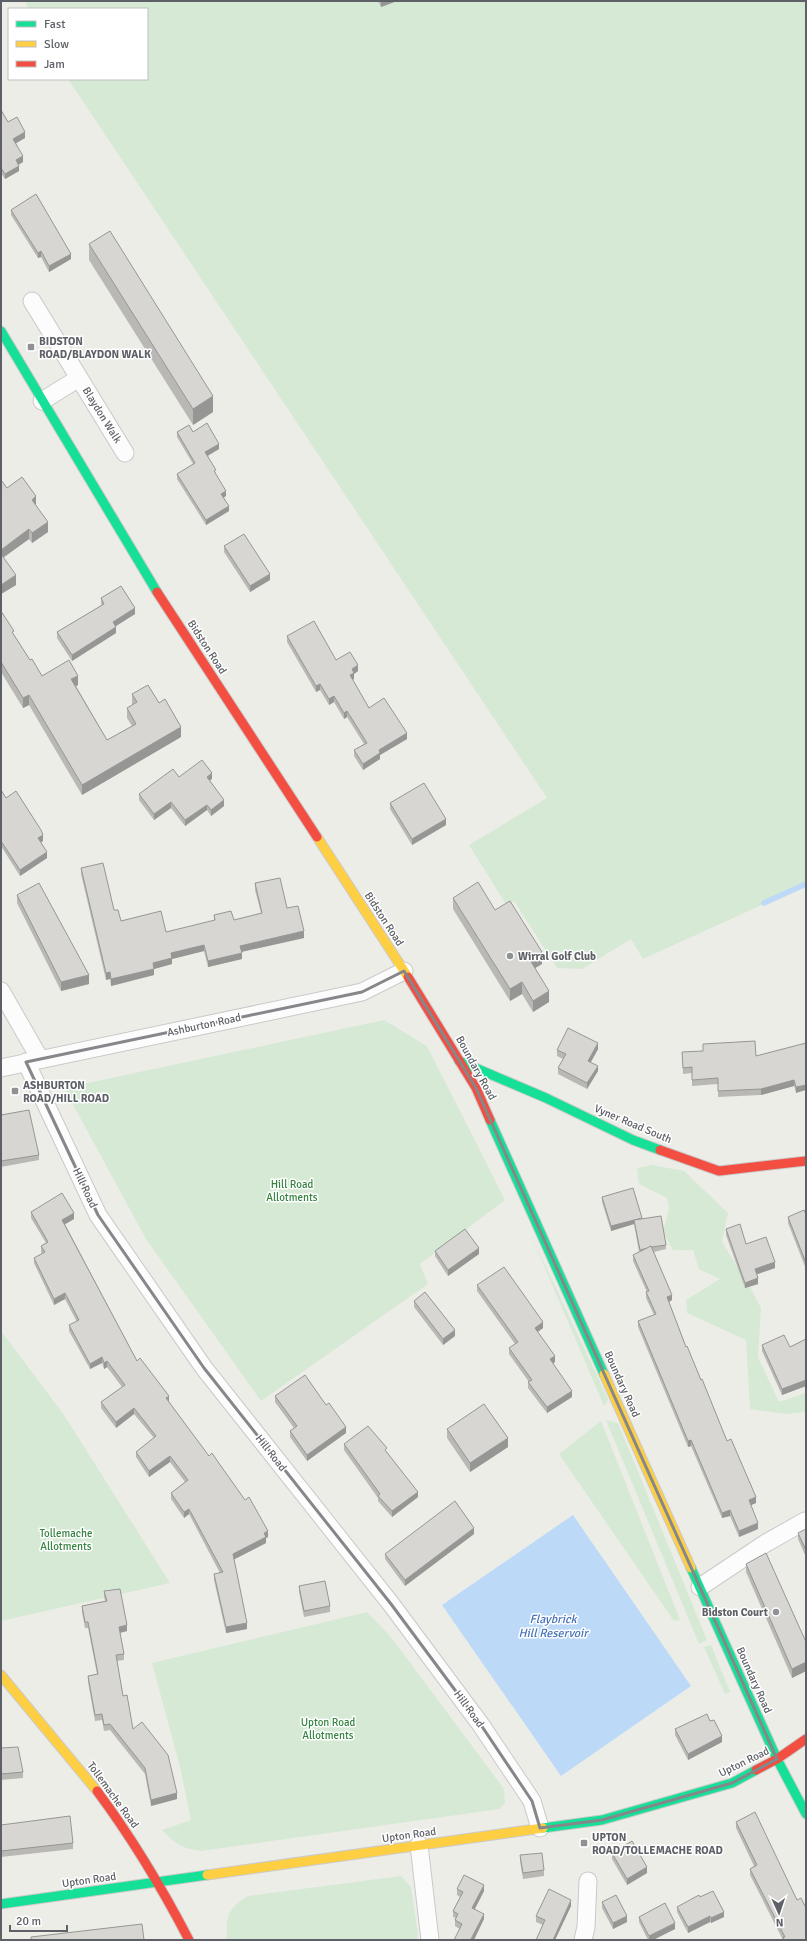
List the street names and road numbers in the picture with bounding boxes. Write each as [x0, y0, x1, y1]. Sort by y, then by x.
street label: Blaydon Walk [80, 385, 125, 446]
street label: Bidston Road [185, 618, 229, 677]
street label: Bidston Road [362, 890, 406, 949]
street label: Ashburton Road [166, 1011, 242, 1039]
street label: Boundary Road [453, 1034, 499, 1102]
street label: Vyner Road South [592, 1102, 674, 1146]
street label: Hill Road [70, 1166, 100, 1210]
street label: Boundary Road [602, 1349, 642, 1419]
street label: Hill Road [253, 1432, 289, 1474]
street label: Boundary Road [734, 1645, 774, 1715]
street label: Hill Road [451, 1688, 487, 1730]
street label: Upton Road [717, 1744, 772, 1780]
street label: Tollemache Road [85, 1759, 142, 1831]
street label: Upton Road [381, 1825, 437, 1845]
street label: Upton Road [61, 1870, 117, 1890]

